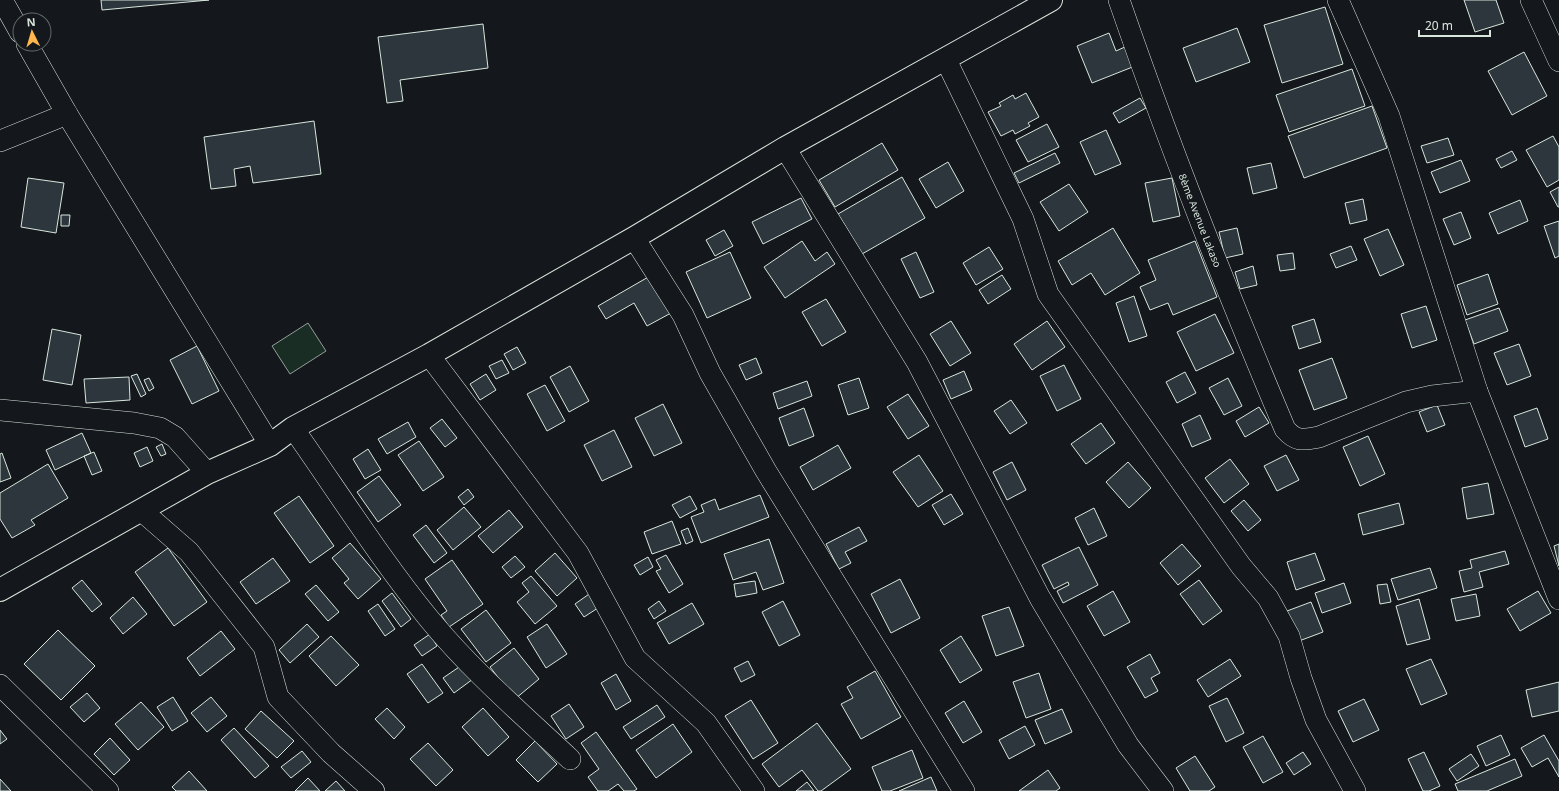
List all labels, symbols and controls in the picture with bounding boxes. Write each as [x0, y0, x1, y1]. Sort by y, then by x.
north arrow [12, 12, 52, 52]
scale bar [1419, 12, 1490, 38]
text: N [26, 14, 36, 29]
text: 20 m [1425, 17, 1453, 34]
street label: 8ème Avenue Lakaso [1176, 172, 1225, 269]

